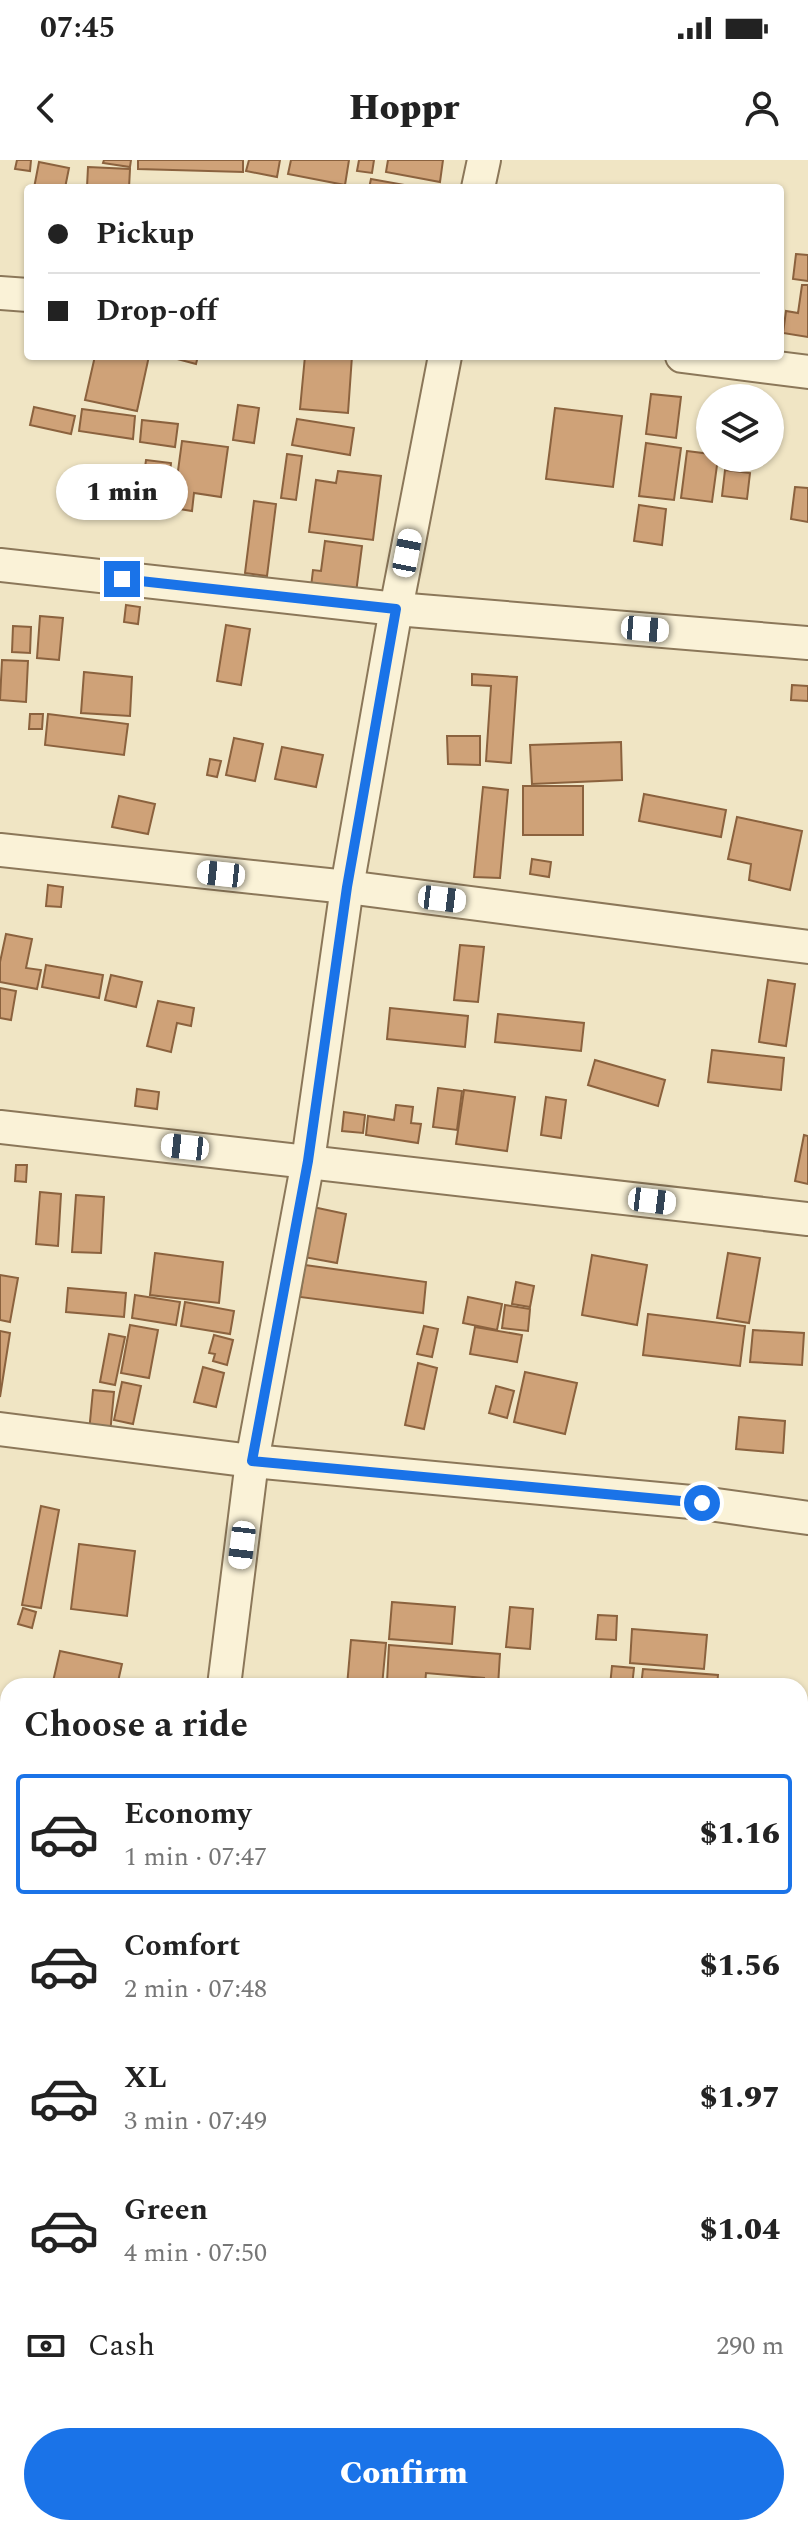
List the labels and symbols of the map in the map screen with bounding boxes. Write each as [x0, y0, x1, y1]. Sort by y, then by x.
callout: 1 min [56, 463, 188, 519]
car [391, 527, 423, 579]
route end [104, 561, 140, 597]
car [620, 615, 670, 643]
car [196, 860, 246, 888]
car [417, 884, 467, 914]
car [160, 1133, 210, 1161]
car [627, 1186, 677, 1216]
route start [684, 1485, 720, 1521]
car [227, 1520, 257, 1570]

